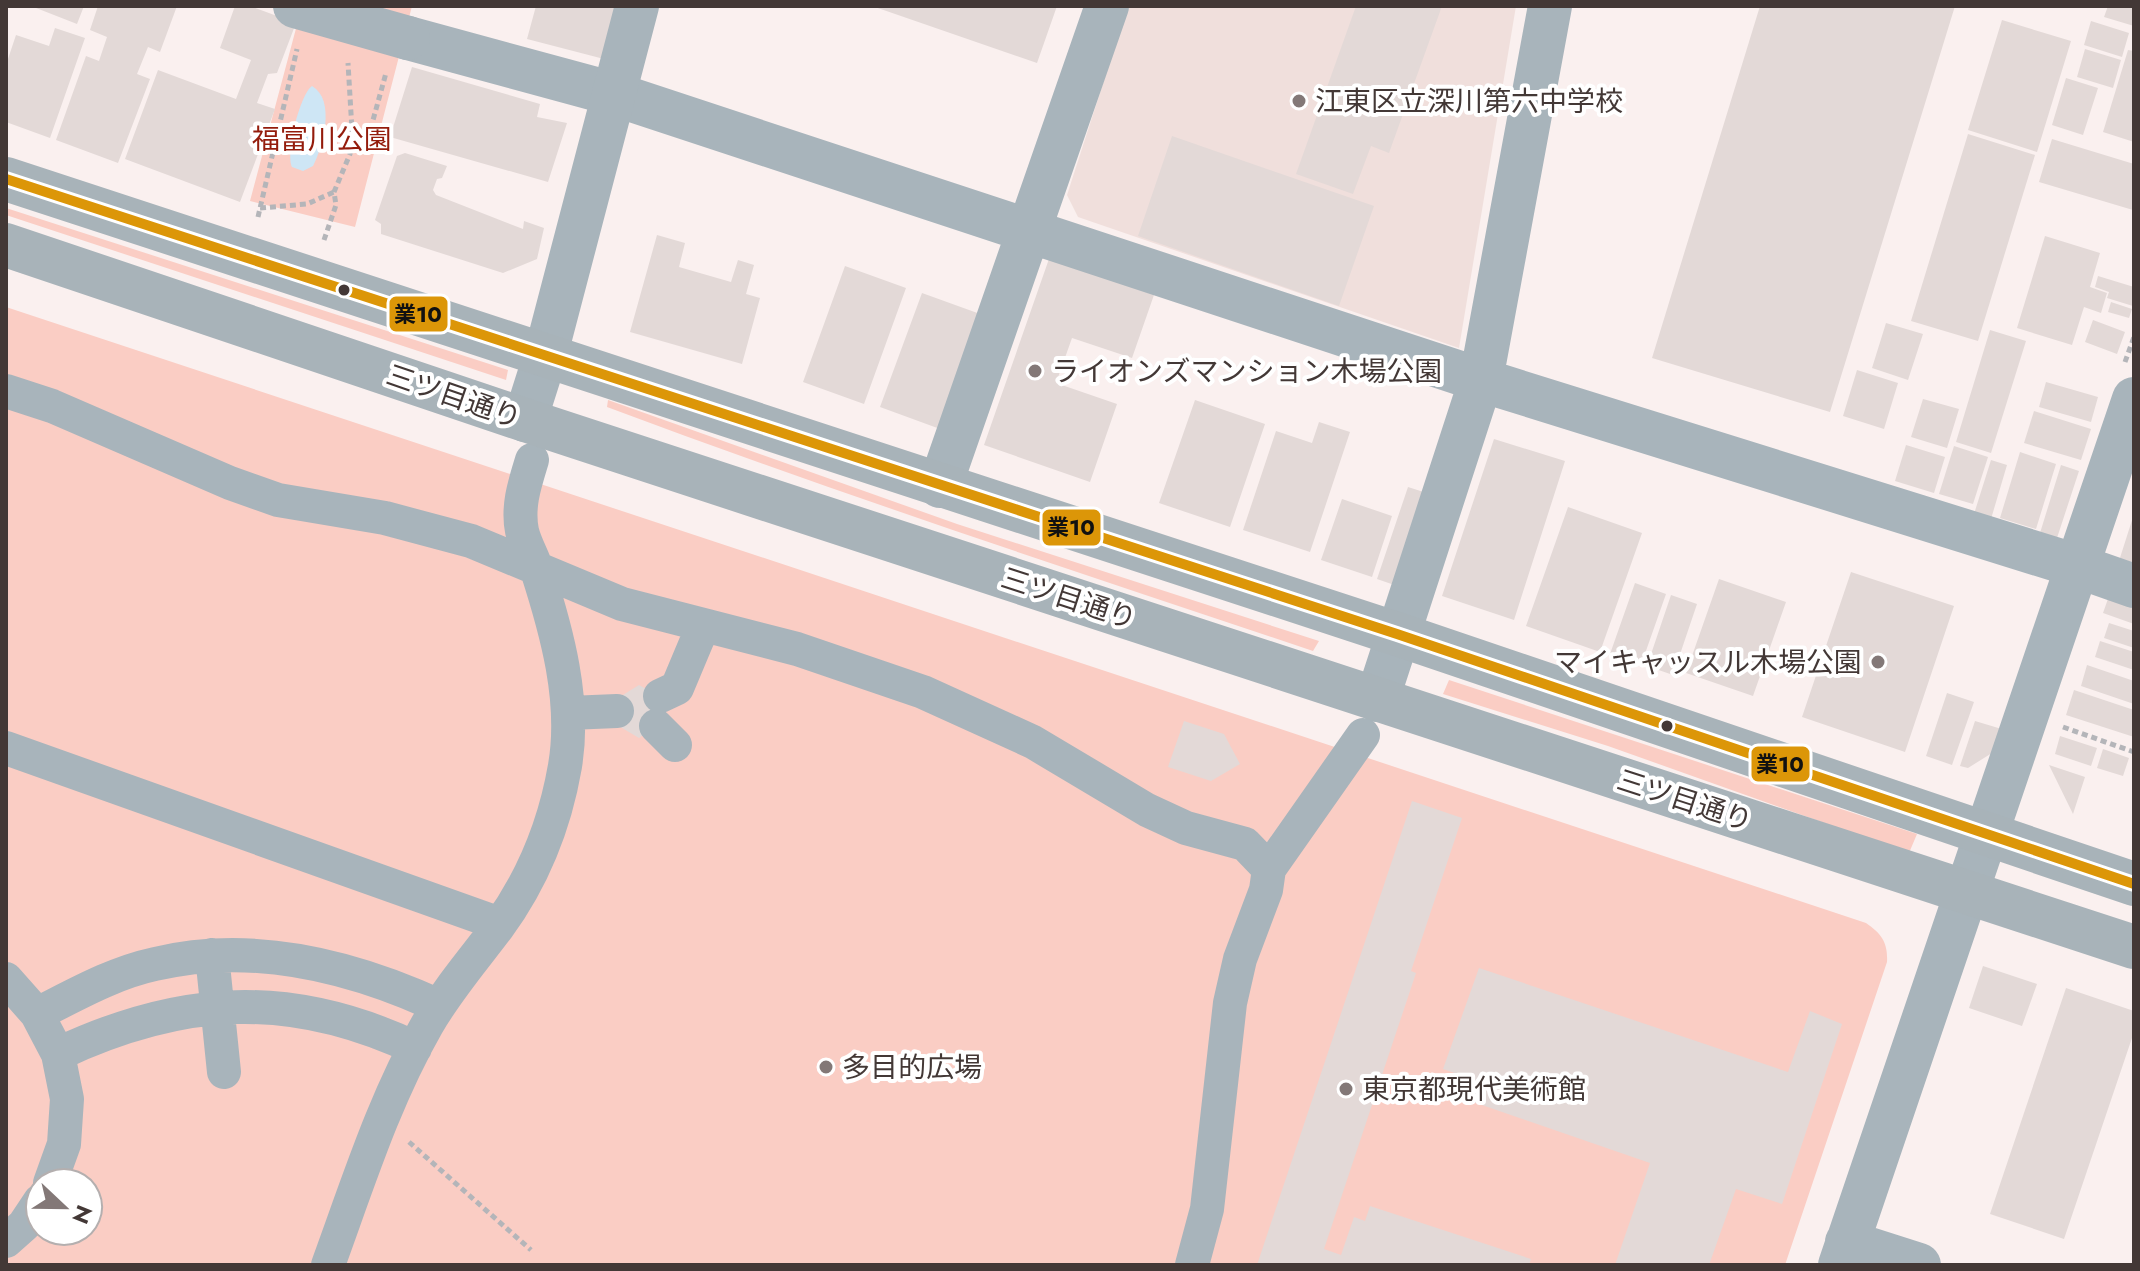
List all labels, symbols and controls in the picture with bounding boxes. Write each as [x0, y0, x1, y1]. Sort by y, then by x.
place label: 江東区立深川第六中学校 [1315, 81, 1623, 122]
marker: 江東区立深川第六中学校 [1290, 92, 1308, 110]
park label: 福富川公園 [252, 119, 392, 160]
unlabelled marker [336, 282, 352, 298]
line badge: 業10 [388, 295, 449, 333]
text: 業10 [394, 298, 442, 330]
place label: ライオンズマンション木場公園 [1051, 351, 1442, 392]
street label: 三ツ目通り [381, 354, 527, 439]
marker: ライオンズマンション木場公園 [1026, 362, 1044, 380]
line badge: 業10 [1041, 508, 1102, 547]
text: 業10 [1047, 511, 1095, 543]
street label: 三ツ目通り [996, 557, 1142, 640]
place label: マイキャッスル木場公園 [1554, 642, 1862, 683]
marker: マイキャッスル木場公園 [1869, 653, 1887, 671]
unlabelled marker [1659, 718, 1675, 734]
line badge: 業10 [1750, 745, 1811, 783]
text: 業10 [1756, 748, 1804, 780]
street label: 三ツ目通り [1612, 759, 1758, 842]
place label: 多目的広場 [842, 1047, 982, 1088]
marker: 多目的広場 [817, 1058, 835, 1076]
place label: 東京都現代美術館 [1362, 1069, 1586, 1110]
marker: 東京都現代美術館 [1337, 1080, 1355, 1098]
north arrow [24, 1167, 104, 1247]
text: N [64, 1200, 101, 1229]

